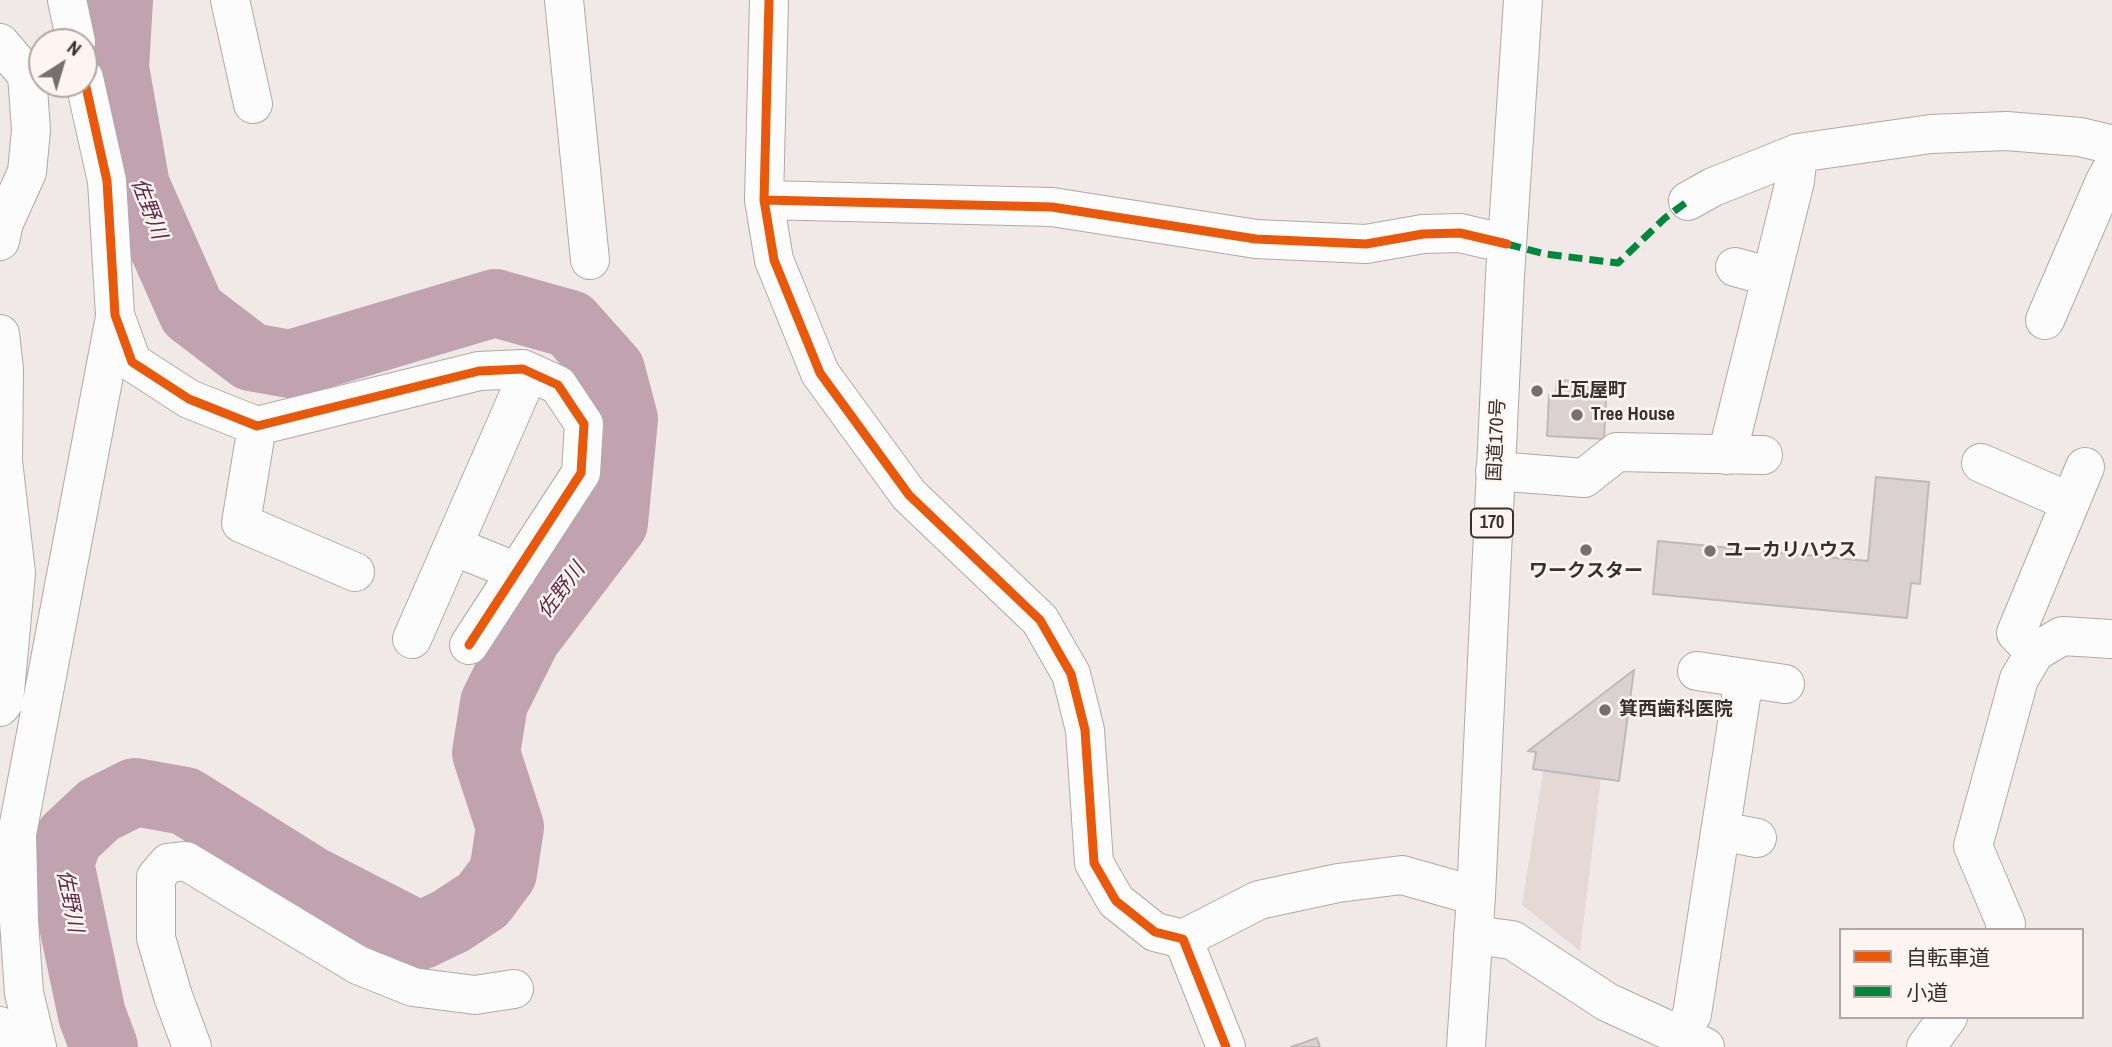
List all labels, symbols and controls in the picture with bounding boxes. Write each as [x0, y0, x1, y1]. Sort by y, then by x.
north arrow [28, 28, 98, 98]
text: N [62, 34, 87, 62]
water label: 佐野川 [125, 175, 171, 243]
place label: 上瓦屋町 [1551, 380, 1627, 402]
marker: 上瓦屋町 [1529, 383, 1545, 399]
street label: 国道170号 [1483, 398, 1511, 482]
place label: Tree House [1591, 404, 1675, 426]
marker: Tree House [1569, 407, 1585, 423]
road number: 170 [1471, 508, 1513, 538]
place label: ユーカリハウス [1724, 540, 1857, 562]
marker: ワークスター [1578, 542, 1594, 558]
marker: ユーカリハウス [1702, 543, 1718, 559]
water label: 佐野川 [533, 558, 591, 624]
place label: ワークスター [1529, 561, 1643, 583]
place label: 箕西歯科医院 [1619, 699, 1733, 721]
marker: 箕西歯科医院 [1597, 702, 1613, 718]
water label: 佐野川 [51, 868, 87, 934]
legend [1839, 928, 2084, 1019]
text: 自転車道 [1906, 943, 1990, 972]
text: 小道 [1906, 978, 1948, 1007]

